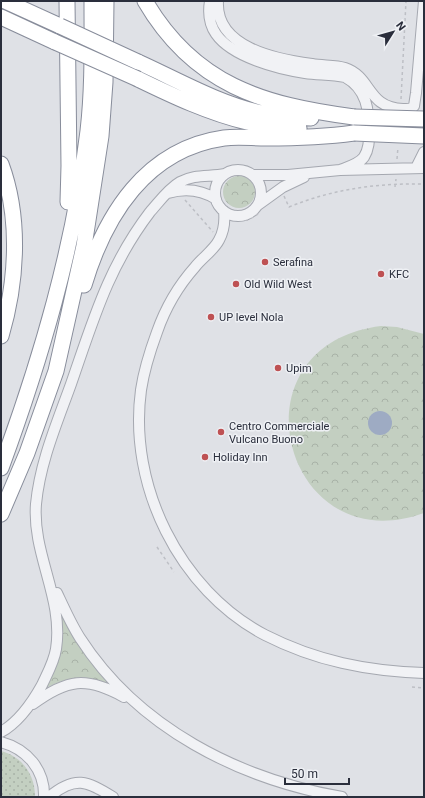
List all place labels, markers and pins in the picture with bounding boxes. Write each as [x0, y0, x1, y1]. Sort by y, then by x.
place label: Serafina [273, 256, 313, 269]
marker: Serafina [260, 257, 270, 267]
place label: KFC [389, 268, 409, 281]
marker: KFC [376, 269, 386, 279]
place label: Old Wild West [244, 278, 312, 291]
marker: Old Wild West [231, 279, 241, 289]
place label: UP level Nola [219, 311, 284, 324]
marker: UP level Nola [206, 312, 216, 322]
place label: Upim [286, 362, 312, 375]
marker: Upim [273, 363, 283, 373]
place label: Centro Commerciale Vulcano Buono [229, 420, 330, 446]
marker: Centro Commerciale Vulcano Buono [216, 427, 226, 437]
place label: Holiday Inn [213, 451, 268, 464]
marker: Holiday Inn [200, 452, 210, 462]

